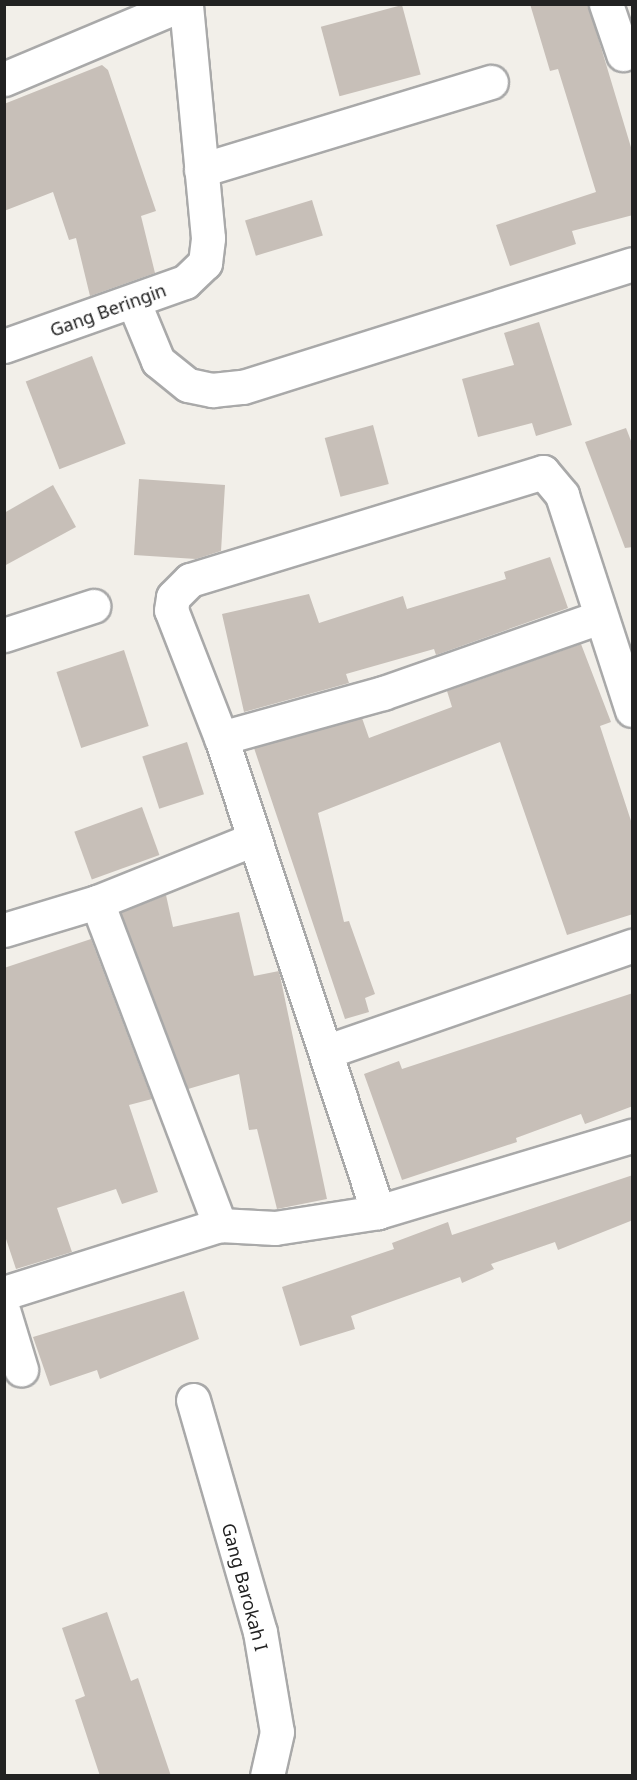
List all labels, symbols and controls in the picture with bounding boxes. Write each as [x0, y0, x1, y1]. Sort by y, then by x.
street label: Gang Beringin [47, 279, 169, 341]
street label: Gang Barokah I [218, 1521, 272, 1653]

